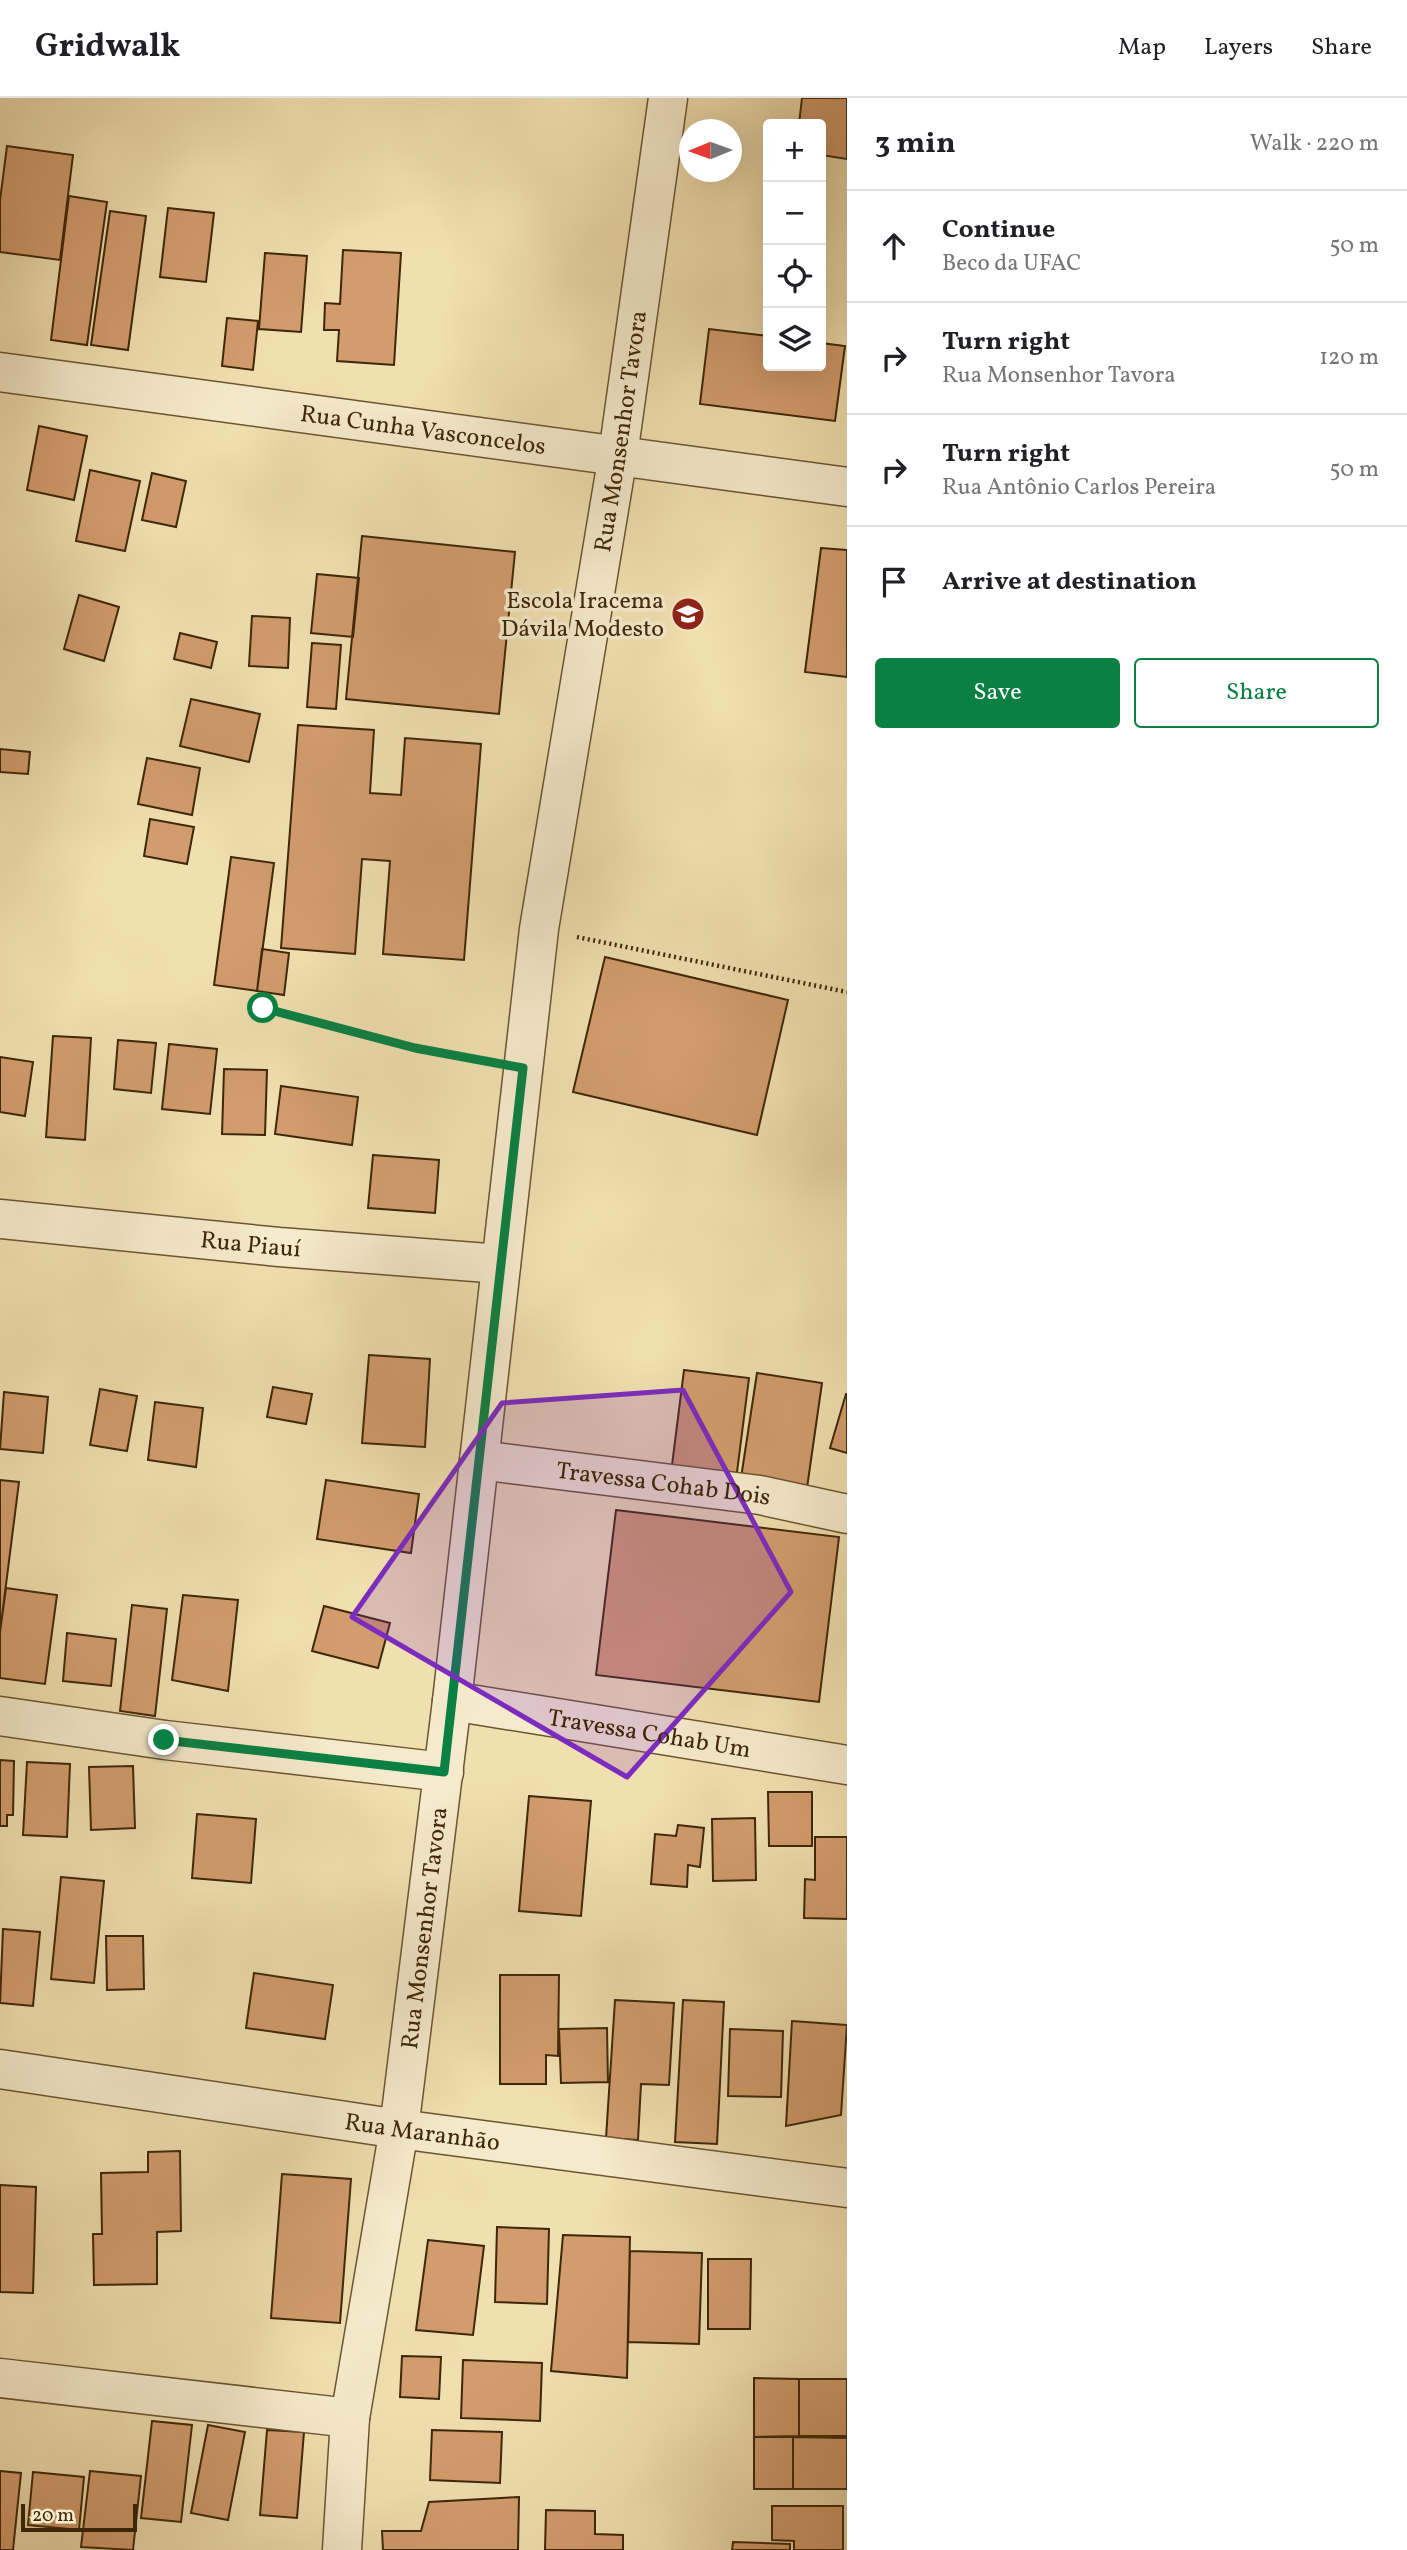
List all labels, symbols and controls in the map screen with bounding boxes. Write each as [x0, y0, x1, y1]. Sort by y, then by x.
text: Gridwalk [35, 25, 180, 71]
text: Map [1118, 31, 1166, 65]
text: Layers [1204, 31, 1273, 65]
text: Share [1311, 31, 1372, 65]
north arrow [679, 119, 742, 182]
map controls [763, 119, 826, 371]
button: + [763, 119, 826, 182]
text: 3 min [875, 123, 956, 165]
text: Walk · 220 m [1250, 128, 1379, 160]
button: − [763, 182, 826, 245]
text: Continue [942, 212, 1055, 248]
icon: ahead [875, 227, 913, 265]
text: 50 m [1330, 230, 1379, 262]
button: locate [763, 245, 826, 308]
text: Beco da UFAC [942, 248, 1081, 280]
street label: Rua Monsenhor Tavora [587, 308, 657, 555]
button: layers [763, 308, 826, 371]
text: Turn right [942, 324, 1070, 360]
icon: right [875, 339, 913, 377]
text: 120 m [1319, 342, 1379, 374]
text: Rua Monsenhor Tavora [942, 360, 1176, 392]
street label: Rua Cunha Vasconcelos [298, 398, 548, 465]
text: Turn right [942, 436, 1070, 472]
icon: right [875, 451, 913, 489]
text: 50 m [1330, 454, 1379, 486]
text: Rua Antônio Carlos Pereira [942, 472, 1216, 504]
icon: arrive [875, 563, 913, 601]
text: Arrive at destination [942, 564, 1197, 600]
place label: Escola Iracema Dávila Modesto [501, 585, 664, 647]
school or university icon: Escola Iracema Dávila Modesto [669, 595, 707, 633]
button: Save [875, 658, 1120, 728]
button: Share [1134, 658, 1379, 728]
route start [247, 992, 278, 1023]
street label: Rua Piauí [199, 1224, 302, 1268]
street label: Travessa Cohab Dois [554, 1455, 774, 1516]
street label: Travessa Cohab Um [545, 1702, 753, 1768]
route end [148, 1724, 179, 1755]
street label: Rua Monsenhor Tavora [394, 1805, 458, 2051]
street label: Rua Maranhão [342, 2106, 502, 2161]
scale bar [21, 2501, 136, 2533]
text: 20 m [32, 2503, 74, 2529]

